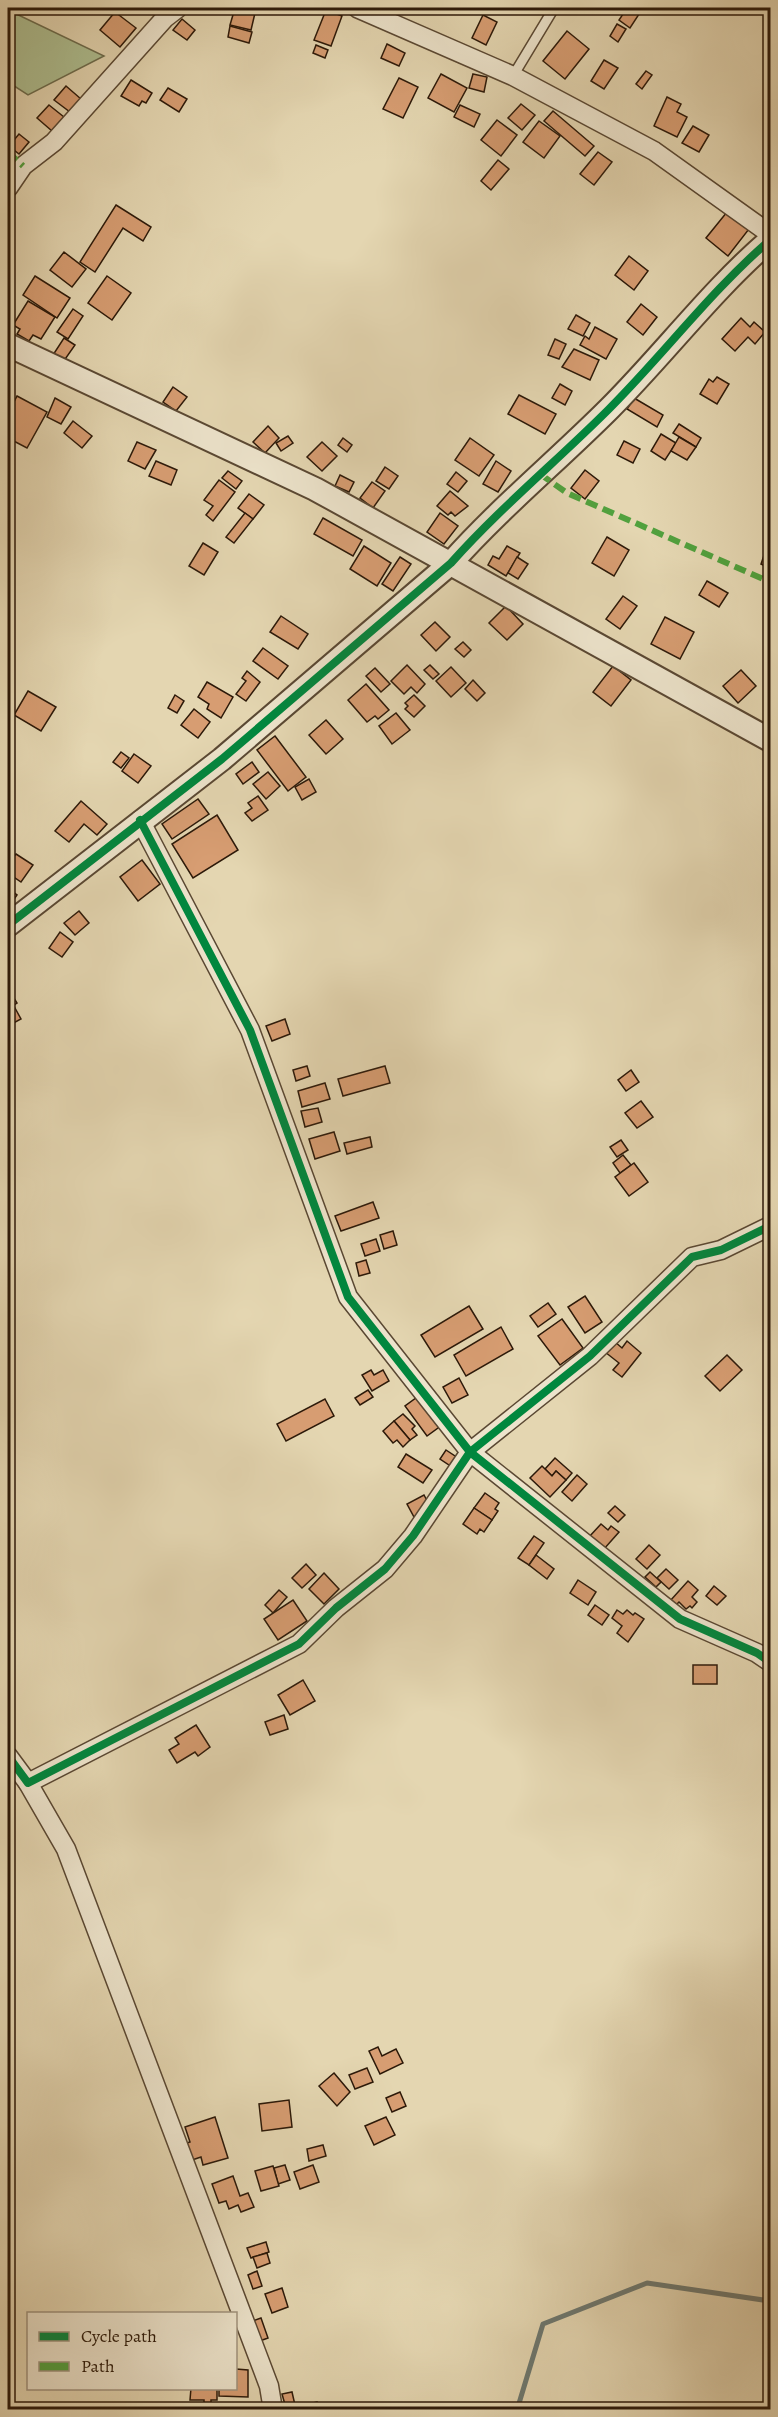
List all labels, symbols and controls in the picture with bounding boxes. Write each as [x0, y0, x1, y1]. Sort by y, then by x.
legend [27, 2312, 237, 2390]
text: Cycle path [81, 2324, 157, 2348]
text: Path [81, 2354, 115, 2378]

